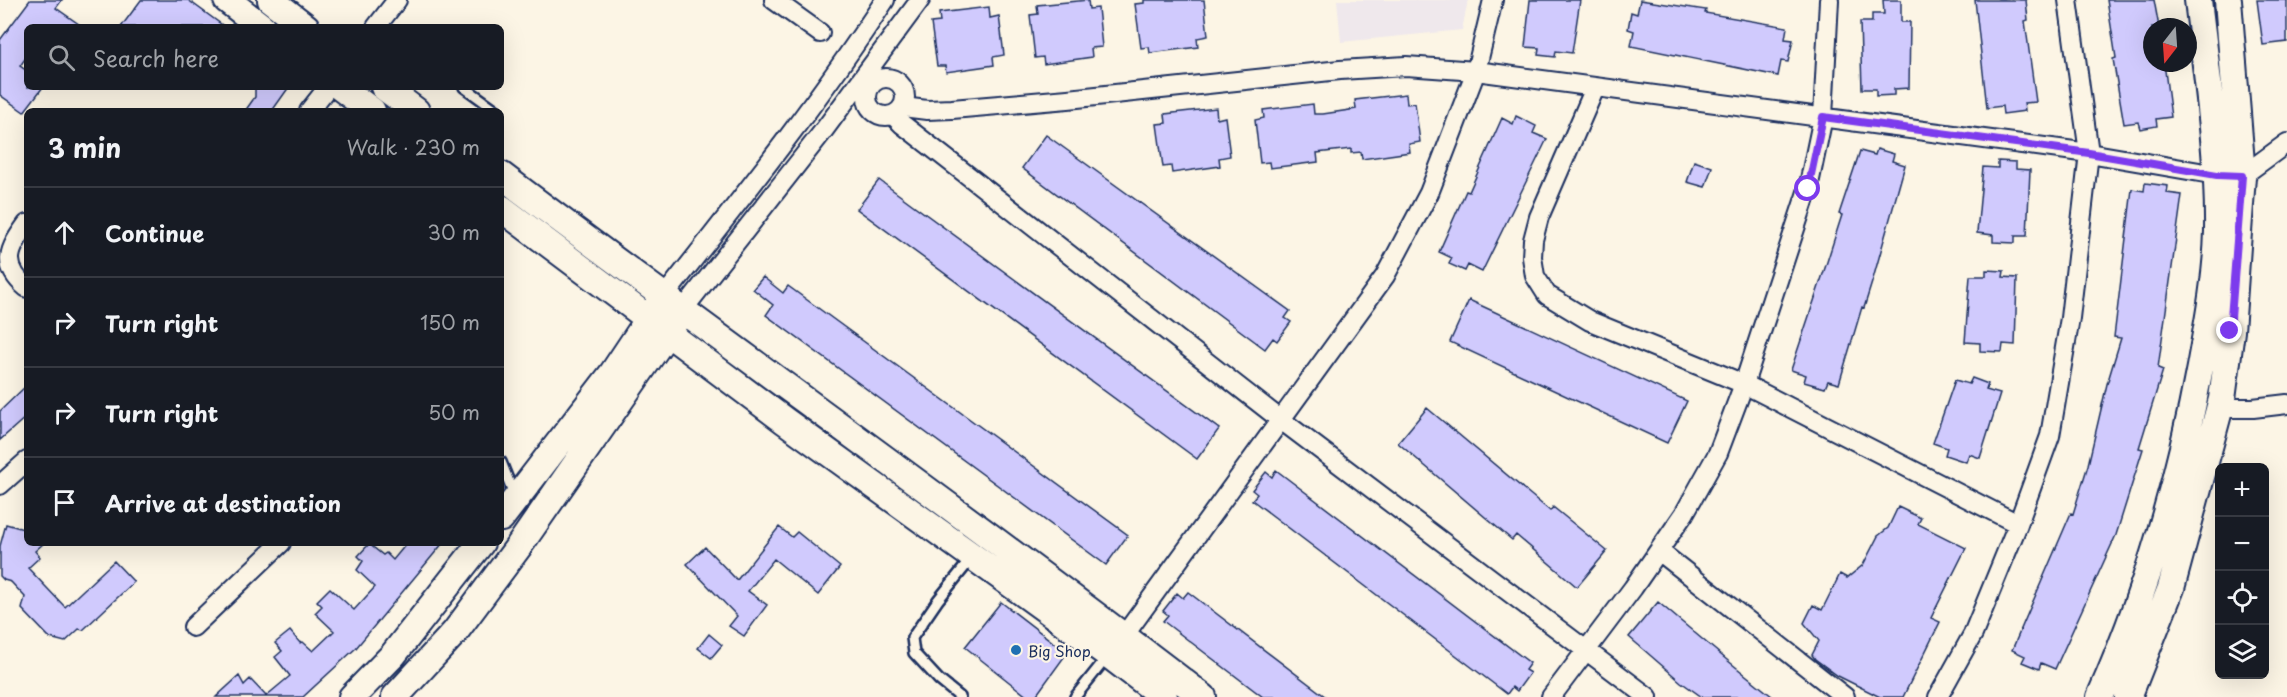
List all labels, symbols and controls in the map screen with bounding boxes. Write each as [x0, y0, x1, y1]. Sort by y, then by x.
north arrow [2143, 18, 2197, 72]
search box [24, 24, 504, 90]
icon: search [45, 41, 78, 74]
text: Search here [93, 41, 219, 74]
text: 3 min [48, 128, 121, 167]
text: Walk · 230 m [347, 132, 480, 162]
route start [1794, 175, 1820, 201]
icon: ahead [48, 216, 81, 249]
text: Continue [105, 216, 204, 249]
text: 30 m [427, 217, 480, 247]
icon: right [48, 306, 81, 339]
text: Turn right [105, 306, 218, 339]
text: 150 m [420, 307, 480, 337]
route end [2216, 317, 2242, 343]
icon: right [48, 396, 81, 429]
text: Turn right [105, 396, 218, 429]
text: 50 m [428, 397, 480, 427]
map controls [2215, 463, 2269, 679]
button: + [2215, 463, 2269, 517]
icon: arrive [48, 486, 81, 519]
text: Arrive at destination [105, 486, 341, 519]
button: − [2215, 517, 2269, 571]
button: locate [2215, 571, 2269, 625]
button: layers [2215, 625, 2269, 679]
place label: Big Shop [1028, 639, 1091, 662]
marker: Big Shop [1009, 643, 1023, 657]

